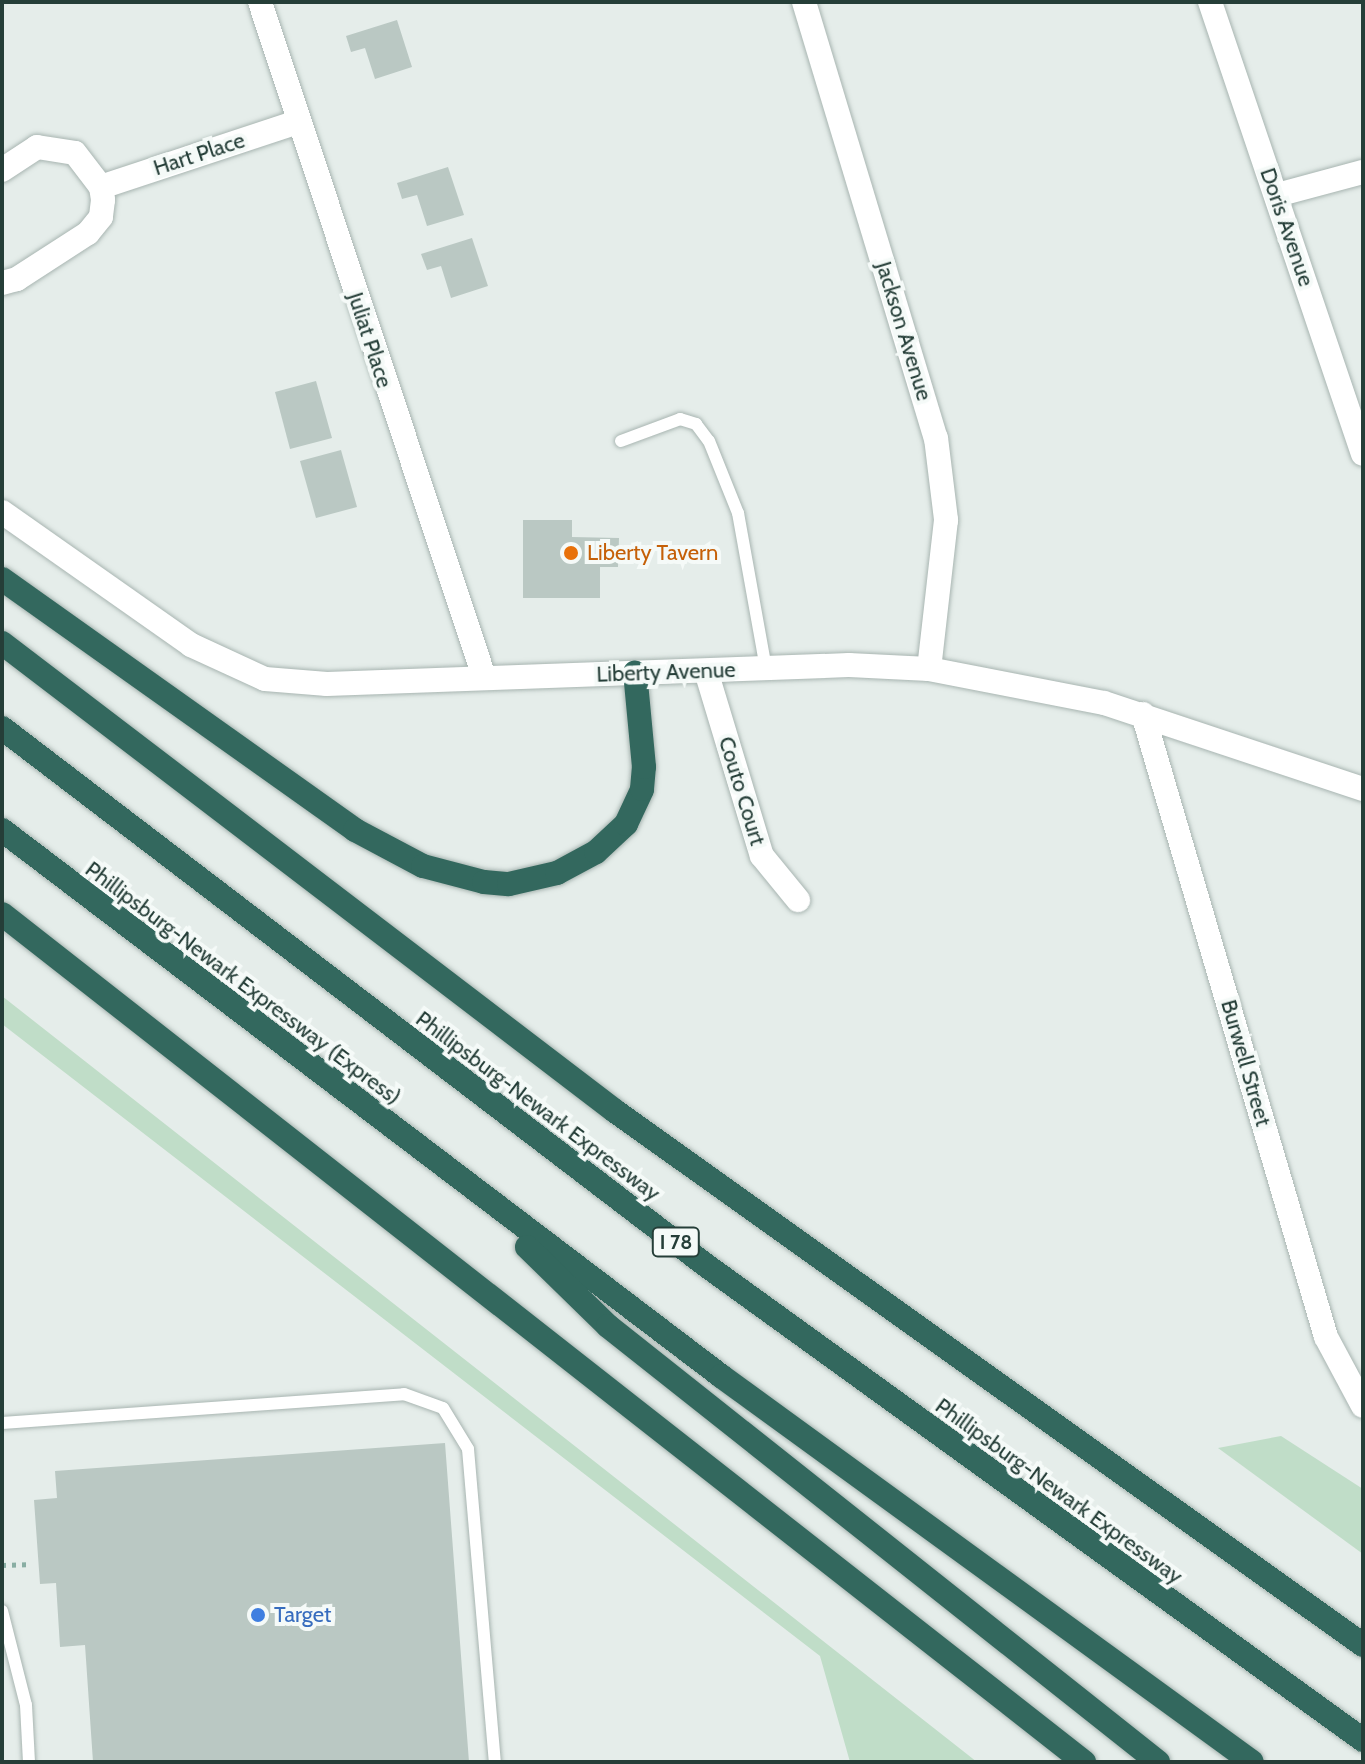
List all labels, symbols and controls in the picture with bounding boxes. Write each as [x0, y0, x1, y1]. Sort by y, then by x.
street label: Hart Place [150, 127, 248, 181]
street label: Doris Avenue [1254, 164, 1320, 290]
street label: Jackson Avenue [870, 258, 938, 404]
street label: Juliat Place [342, 289, 398, 391]
place label: Liberty Tavern [587, 540, 718, 566]
marker: Liberty Tavern [562, 544, 580, 562]
street label: Liberty Avenue [596, 656, 736, 688]
street label: Couto Court [713, 733, 771, 849]
street label: Phillipsburg-Newark Expressway (Express) [80, 856, 406, 1110]
street label: Burwell Street [1215, 997, 1277, 1129]
street label: Phillipsburg-Newark Expressway [411, 1005, 665, 1207]
road number: I 78 [650, 1226, 702, 1258]
street label: Phillipsburg-Newark Expressway [930, 1392, 1188, 1590]
place label: Target [274, 1602, 331, 1628]
marker: Target [249, 1606, 267, 1624]

